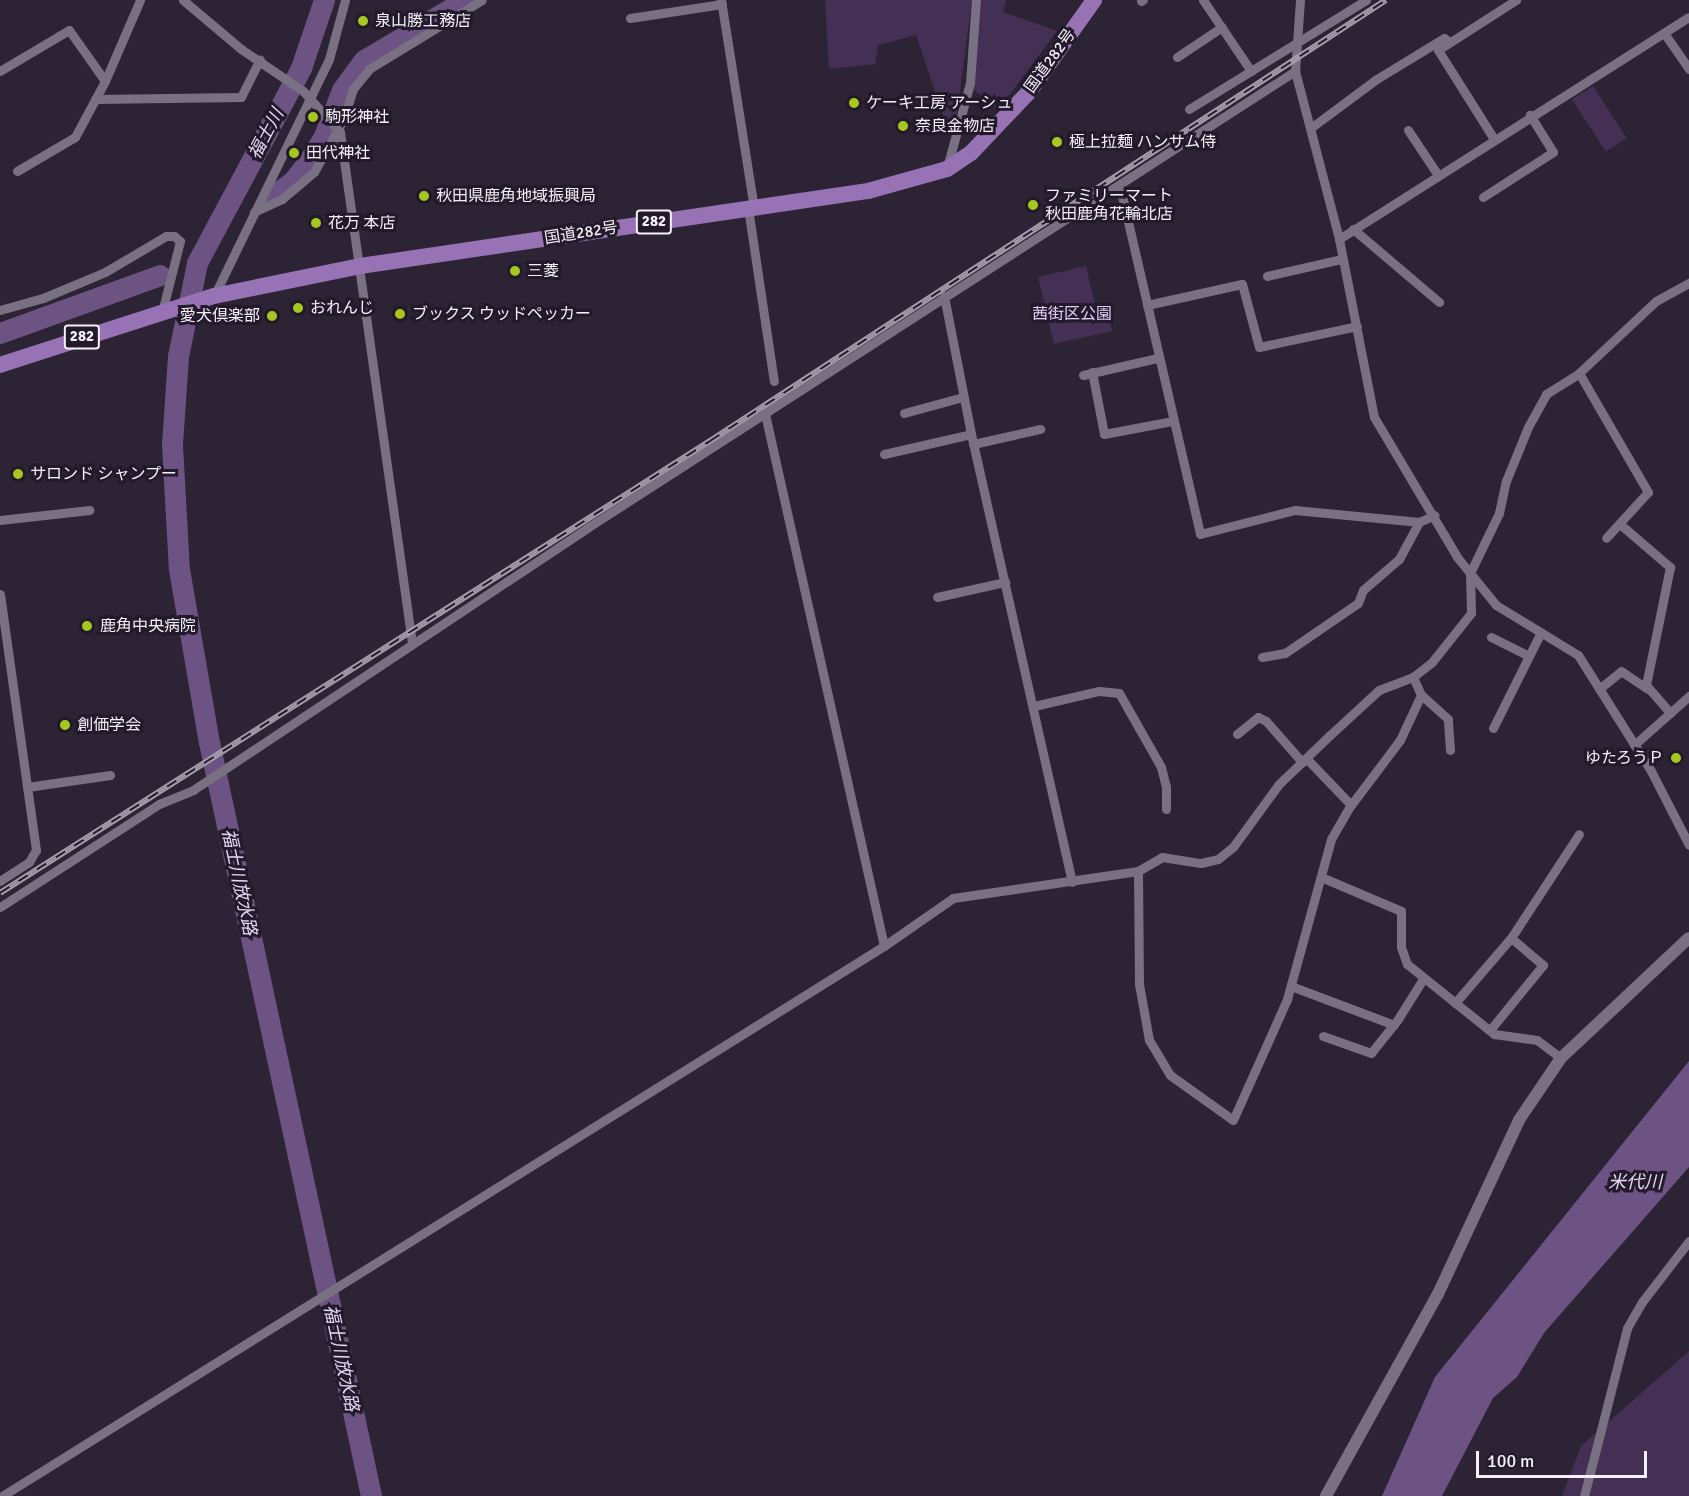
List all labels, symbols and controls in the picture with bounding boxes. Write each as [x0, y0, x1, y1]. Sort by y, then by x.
place label: 泉山勝工務店 [375, 11, 471, 31]
marker: 泉山勝工務店 [356, 14, 370, 28]
street label: 国道282号 [1021, 25, 1079, 97]
place label: ケーキ工房 アーシュ [866, 93, 1013, 113]
marker: ケーキ工房 アーシュ [847, 96, 861, 110]
water label: 福士川 [244, 105, 288, 163]
place label: 駒形神社 [325, 107, 389, 127]
marker: 駒形神社 [306, 110, 320, 124]
place label: 奈良金物店 [915, 116, 995, 136]
marker: 奈良金物店 [896, 119, 910, 133]
place label: 極上拉麺 ハンサム侍 [1069, 132, 1217, 152]
marker: 極上拉麺 ハンサム侍 [1050, 135, 1064, 149]
place label: 田代神社 [306, 143, 370, 163]
marker: 田代神社 [287, 146, 301, 160]
place label: 秋田県鹿角地域振興局 [436, 186, 596, 206]
place label: ファミリーマート 秋田鹿角花輪北店 [1045, 186, 1173, 224]
marker: 秋田県鹿角地域振興局 [417, 189, 431, 203]
marker: ファミリーマート 秋田鹿角花輪北店 [1026, 198, 1040, 212]
road number: 282 [634, 210, 674, 234]
place label: 花万 本店 [328, 213, 396, 233]
marker: 花万 本店 [309, 216, 323, 230]
street label: 国道282号 [543, 218, 619, 248]
place label: 三菱 [527, 261, 559, 281]
marker: 三菱 [508, 264, 522, 278]
place label: おれんじ [310, 298, 374, 318]
marker: おれんじ [291, 301, 305, 315]
place label: ブックス ウッドペッカー [412, 304, 592, 324]
park label: 茜街区公園 [1032, 304, 1112, 324]
place label: 愛犬倶楽部 [180, 306, 260, 326]
marker: ブックス ウッドペッカー [393, 307, 407, 321]
marker: 愛犬倶楽部 [265, 309, 279, 323]
road number: 282 [62, 325, 101, 349]
place label: サロンド シャンプー [30, 464, 178, 484]
marker: サロンド シャンプー [11, 467, 25, 481]
place label: 鹿角中央病院 [100, 616, 196, 636]
marker: 鹿角中央病院 [78, 617, 96, 635]
place label: 創価学会 [77, 715, 141, 735]
marker: 創価学会 [58, 718, 72, 732]
place label: ゆたろうＰ [1584, 748, 1664, 768]
marker: ゆたろうＰ [1669, 751, 1683, 765]
water label: 福士川放水路 [217, 827, 261, 937]
water label: 米代川 [1608, 1171, 1662, 1193]
water label: 福士川放水路 [319, 1303, 363, 1413]
scale bar [1479, 1439, 1650, 1477]
text: 100 m [1487, 1450, 1534, 1472]

